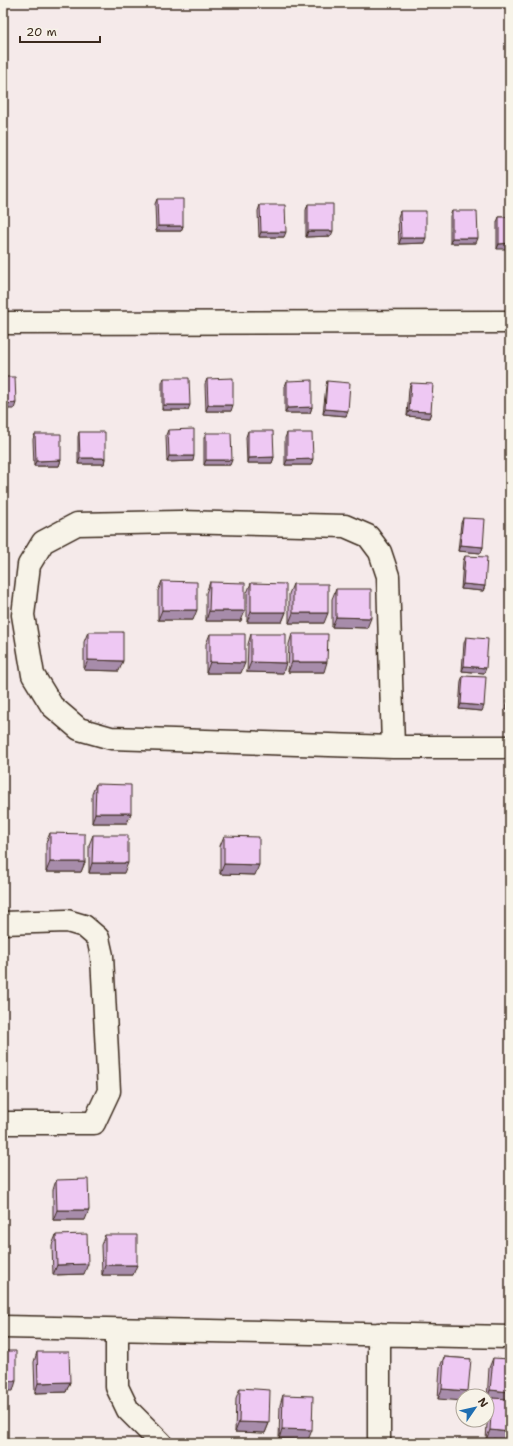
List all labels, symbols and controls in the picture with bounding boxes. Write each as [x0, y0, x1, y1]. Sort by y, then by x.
scale bar [20, 18, 100, 44]
text: 20 m [26, 24, 57, 40]
north arrow [455, 1388, 495, 1428]
text: N [474, 1395, 492, 1411]

